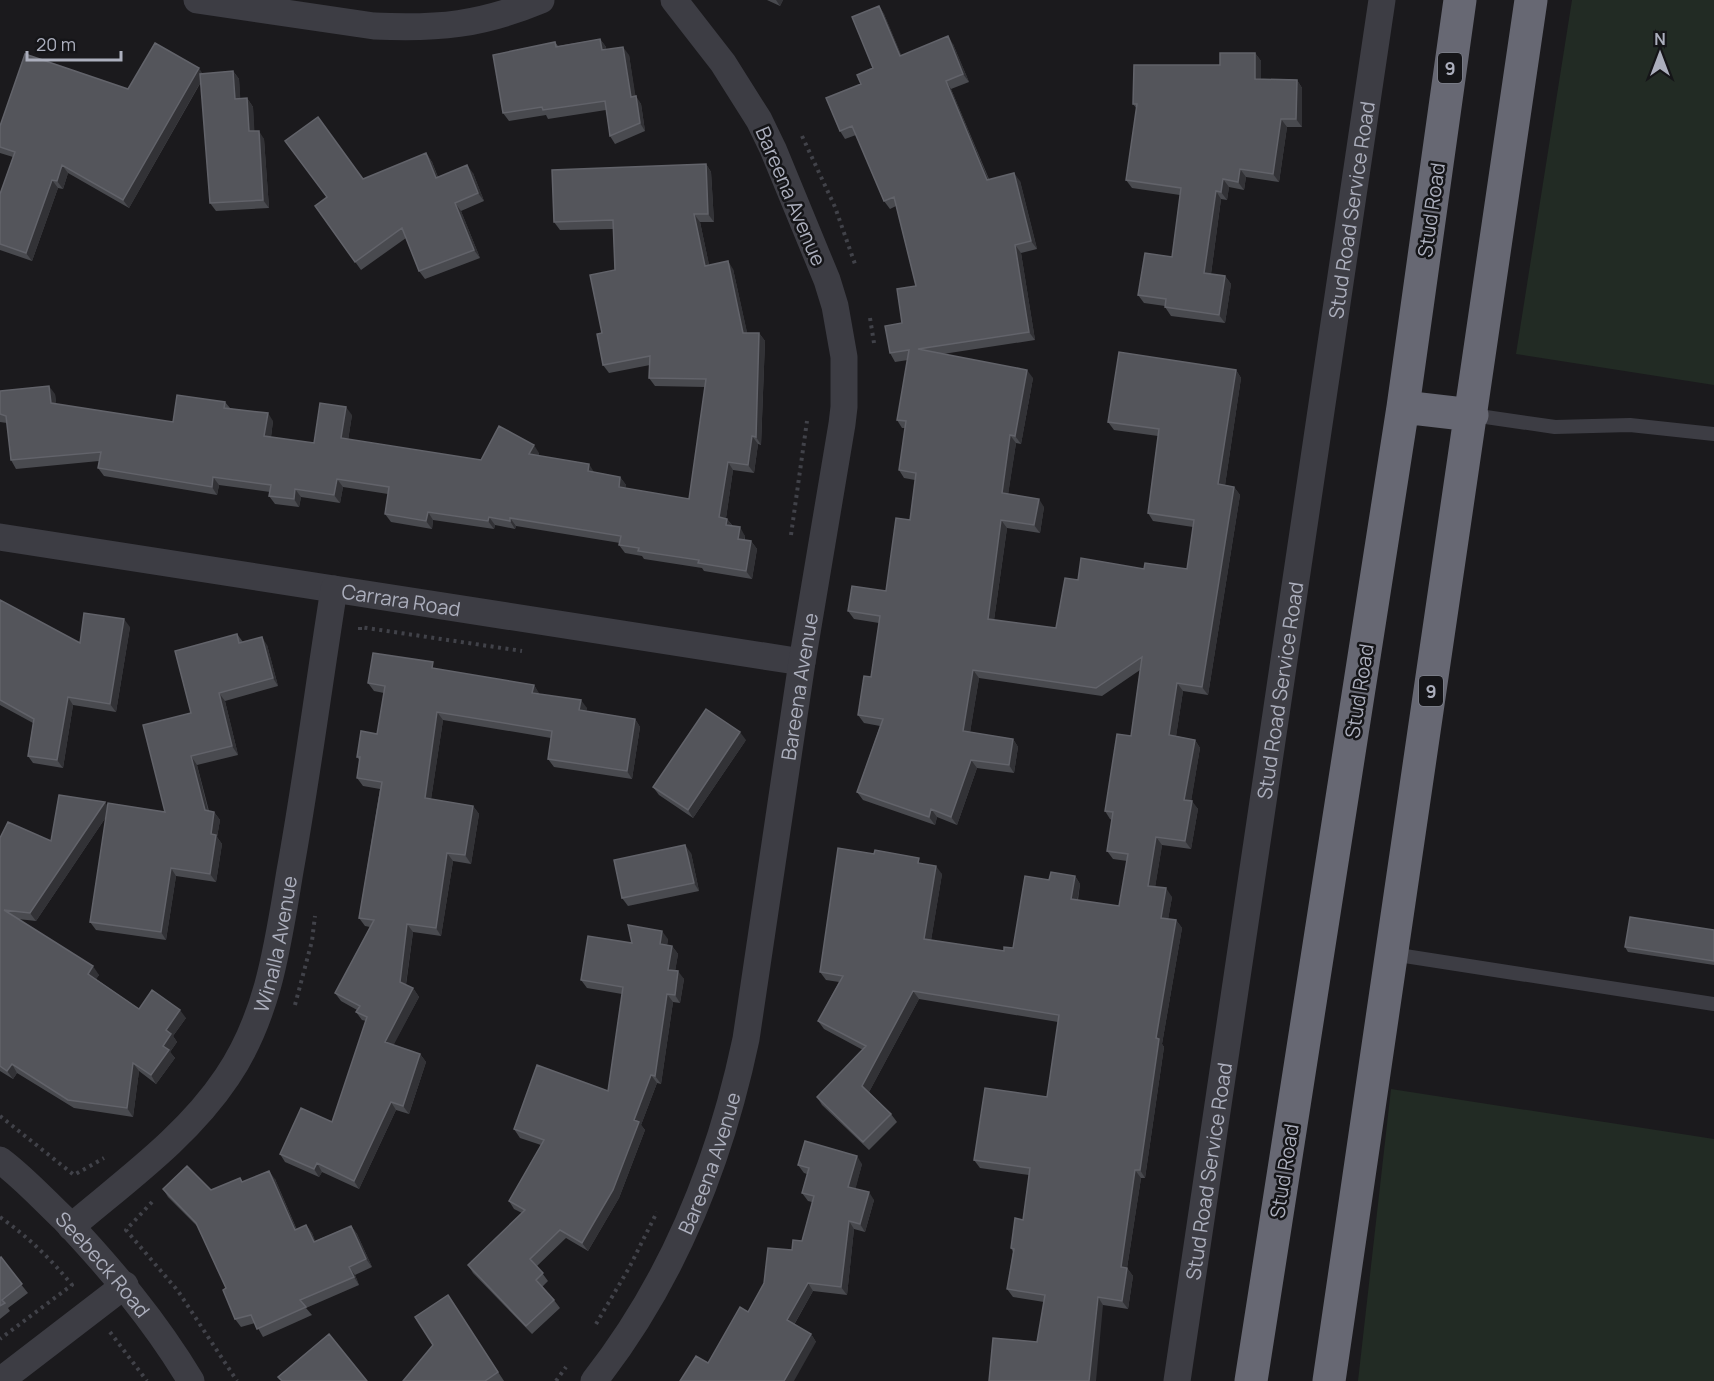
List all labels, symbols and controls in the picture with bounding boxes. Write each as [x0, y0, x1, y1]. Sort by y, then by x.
scale bar [27, 24, 122, 62]
north arrow [1630, 24, 1690, 84]
text: N [1654, 28, 1666, 50]
text: 20 m [36, 32, 76, 56]
road number: 9 [1438, 53, 1462, 83]
street label: Stud Road Service Road [1321, 99, 1380, 320]
street label: Bareena Avenue [749, 122, 833, 270]
street label: Stud Road [1411, 161, 1451, 259]
street label: Carrara Road [340, 577, 463, 622]
street label: Stud Road Service Road [1250, 580, 1309, 801]
street label: Bareena Avenue [774, 611, 824, 762]
street label: Stud Road [1338, 642, 1380, 740]
road number: 9 [1419, 676, 1443, 706]
street label: Winalla Avenue [247, 874, 303, 1016]
street label: Stud Road Service Road [1179, 1061, 1238, 1282]
street label: Bareena Avenue [671, 1089, 746, 1238]
street label: Stud Road [1263, 1122, 1305, 1220]
street label: Seebeck Road [50, 1205, 157, 1323]

